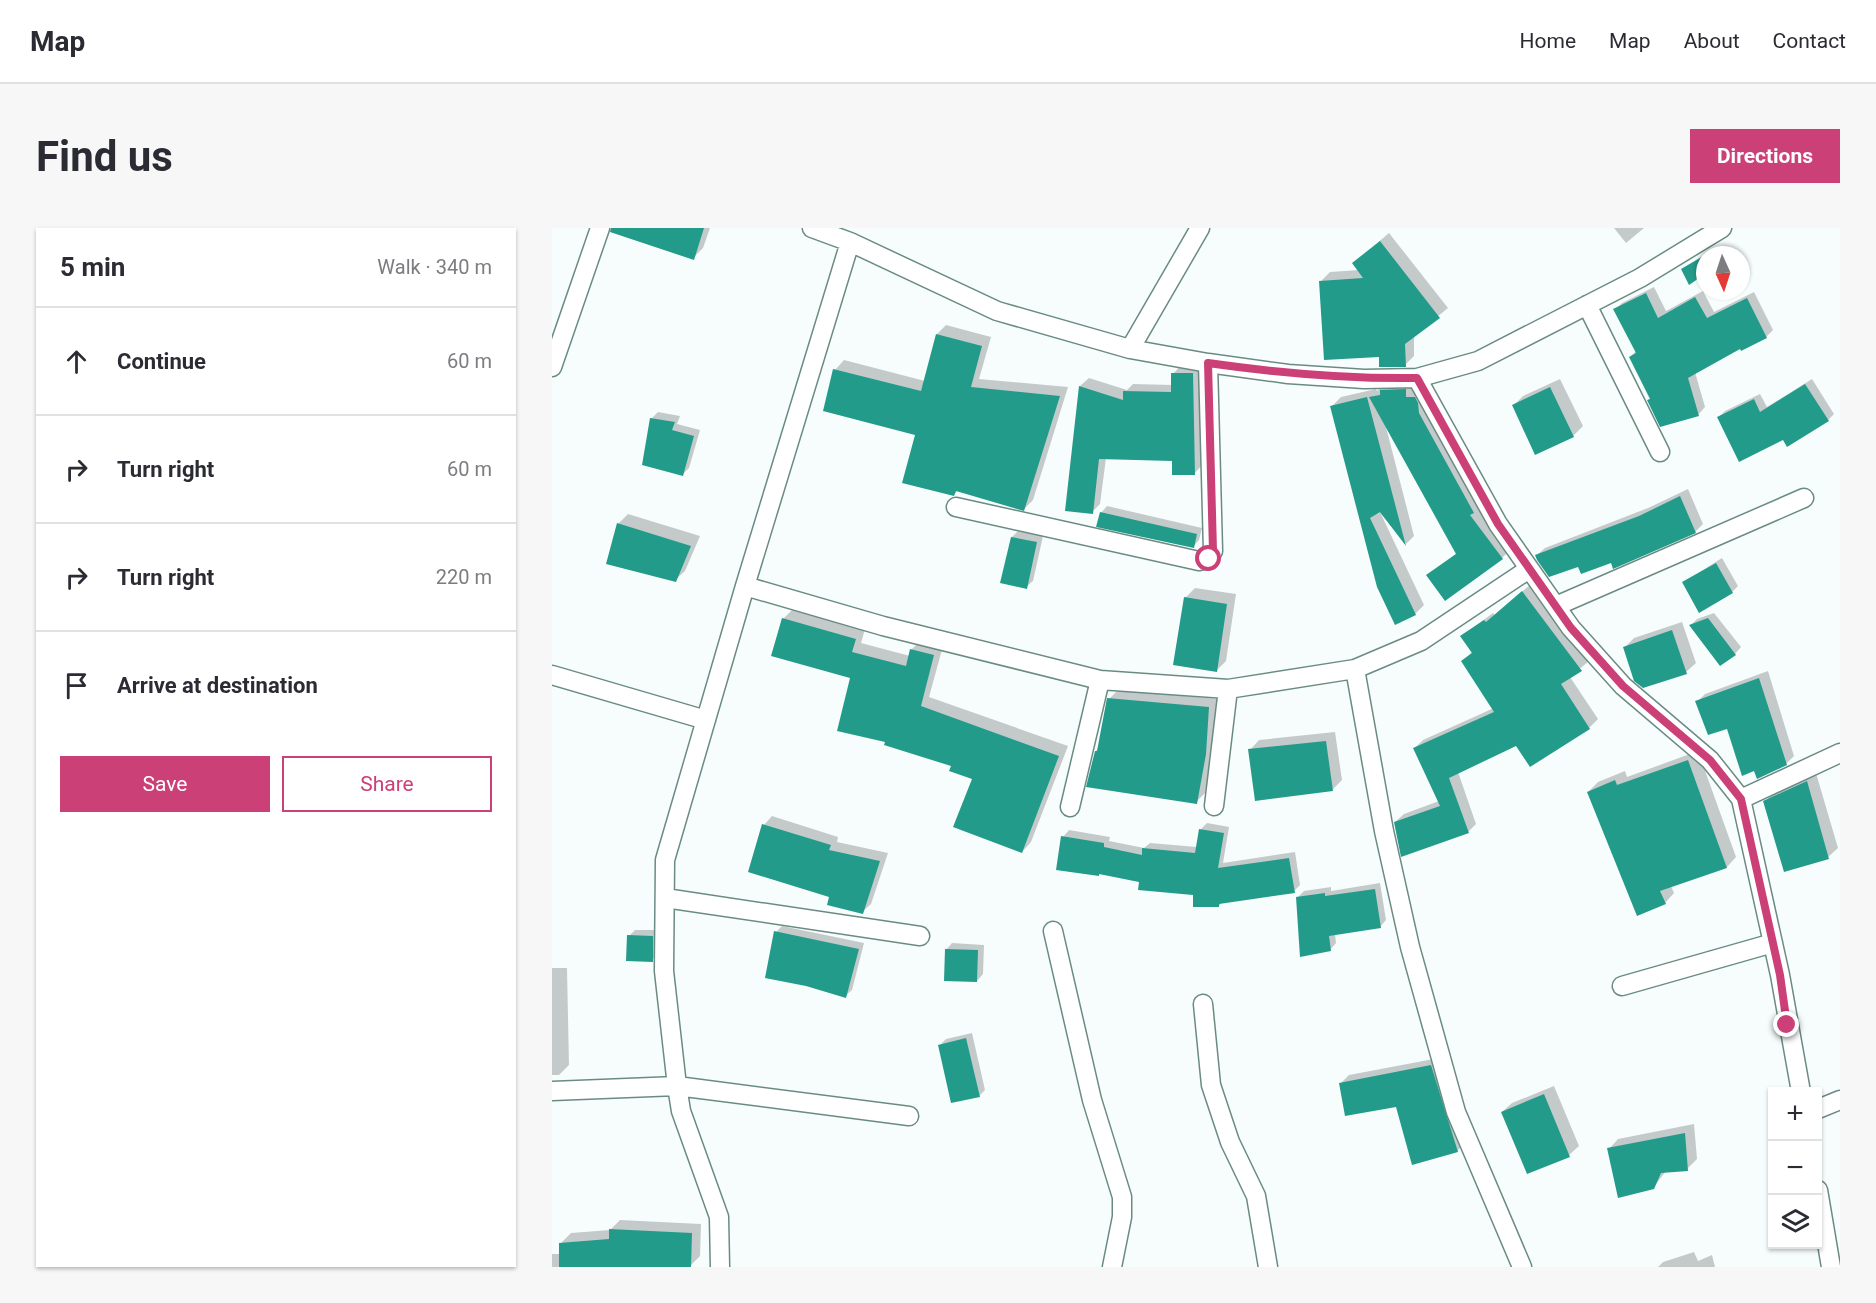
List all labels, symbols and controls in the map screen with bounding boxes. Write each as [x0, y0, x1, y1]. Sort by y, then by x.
text: Map [30, 25, 85, 58]
text: Home [1520, 29, 1576, 53]
text: Map [1609, 29, 1651, 53]
text: About [1684, 29, 1740, 53]
text: Contact [1773, 29, 1846, 53]
button: Directions [1690, 129, 1840, 183]
text: Find us [36, 132, 173, 181]
north arrow [1696, 246, 1750, 300]
text: 5 min [60, 252, 125, 282]
text: Walk · 340 m [377, 255, 492, 279]
icon: ahead [60, 345, 93, 378]
text: Continue [117, 349, 206, 374]
text: 60 m [447, 349, 492, 373]
icon: right [60, 453, 93, 486]
text: Turn right [117, 457, 214, 482]
text: 60 m [447, 457, 492, 481]
route start [1195, 545, 1221, 571]
icon: right [60, 561, 93, 594]
text: Turn right [117, 565, 214, 590]
text: 220 m [436, 565, 492, 589]
icon: arrive [60, 669, 93, 702]
text: Arrive at destination [117, 673, 318, 698]
button: Save [60, 756, 270, 812]
button: Share [282, 756, 492, 812]
route end [1773, 1011, 1799, 1037]
map controls [1768, 1087, 1822, 1249]
button: + [1768, 1087, 1822, 1141]
button: − [1768, 1141, 1822, 1195]
button: layers [1768, 1195, 1822, 1249]

